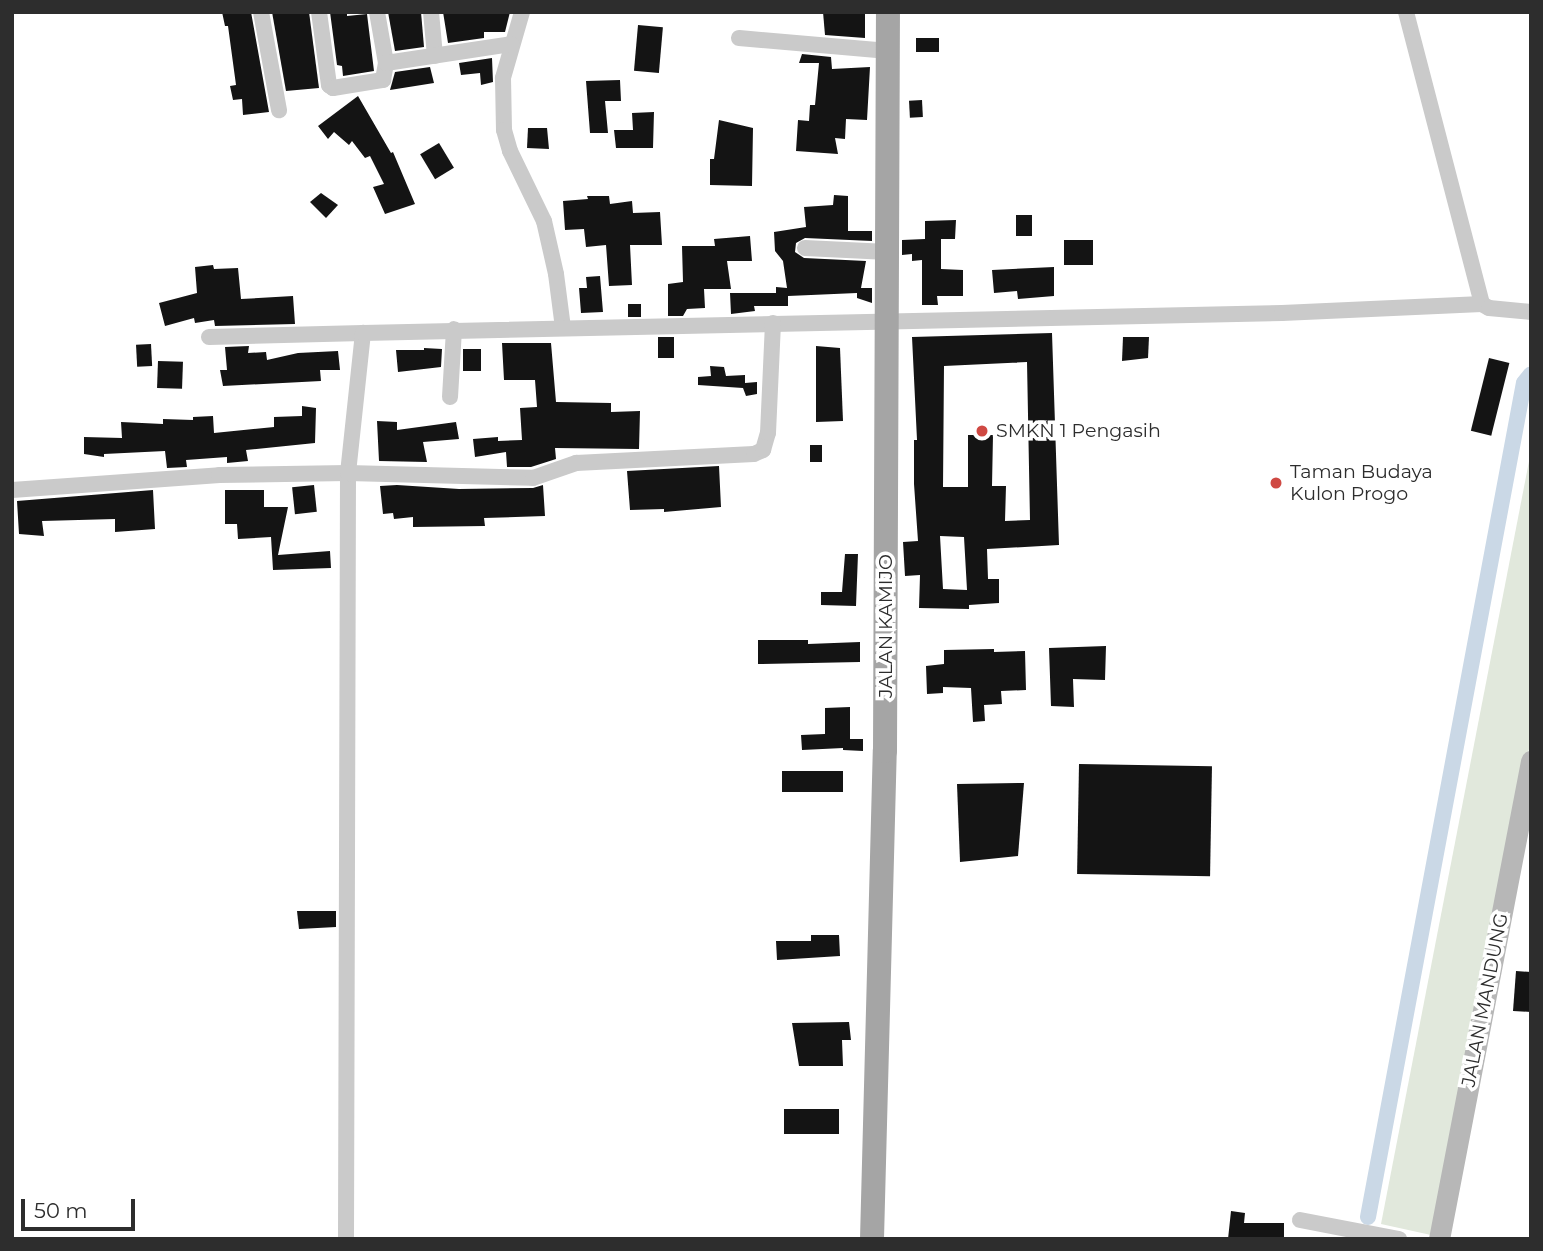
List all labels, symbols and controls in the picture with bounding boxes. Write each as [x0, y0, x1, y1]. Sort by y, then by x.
place label: SMKN 1 Pengasih [996, 420, 1161, 442]
marker: SMKN 1 Pengasih [974, 423, 990, 439]
place label: Taman Budaya Kulon Progo [1290, 461, 1433, 505]
marker: Taman Budaya Kulon Progo [1268, 475, 1284, 491]
street label: JALAN KAMIJO [875, 554, 897, 698]
street label: JALAN MANDUNG [1457, 911, 1513, 1089]
scale bar [24, 1184, 138, 1228]
text: 50 m [34, 1198, 88, 1223]

